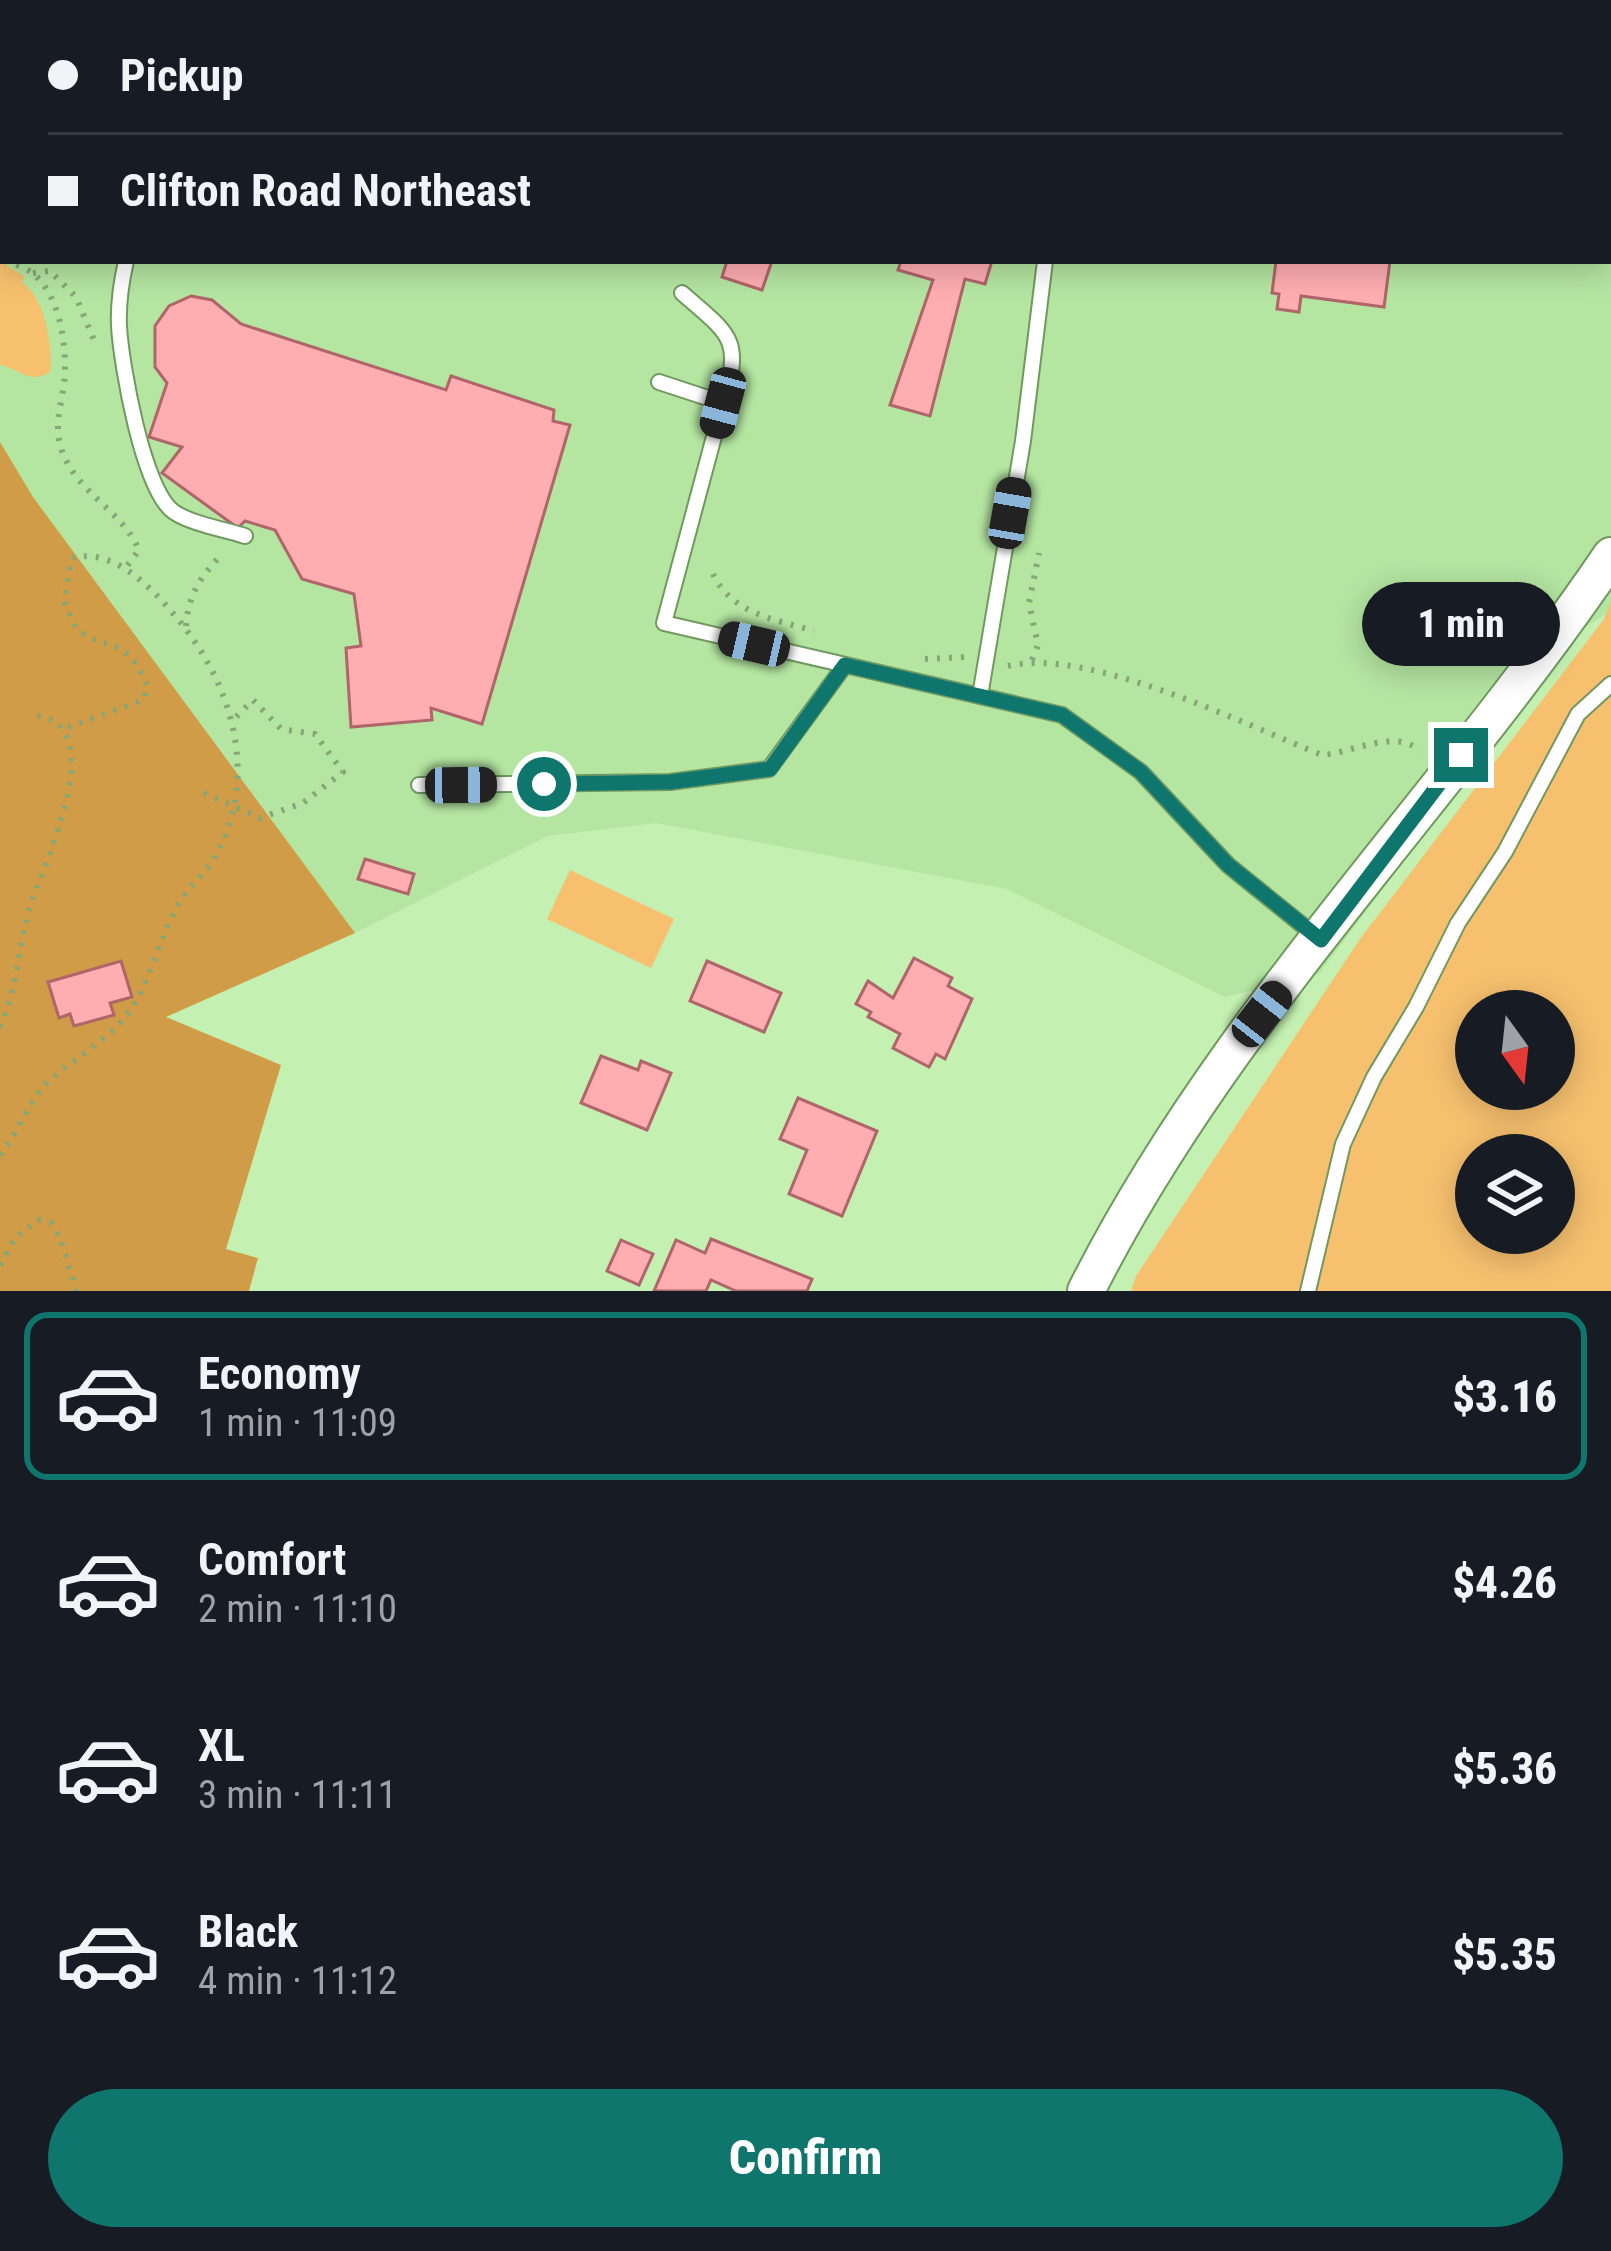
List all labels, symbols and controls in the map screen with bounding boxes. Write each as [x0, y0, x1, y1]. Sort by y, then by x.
text: Pickup [120, 49, 244, 102]
text: Clifton Road Northeast [120, 164, 531, 217]
car [696, 364, 750, 442]
car [986, 474, 1034, 552]
callout: 1 min [1362, 581, 1560, 665]
text: 1 min [1418, 601, 1504, 647]
car [715, 618, 793, 670]
route end [1434, 728, 1488, 782]
route start [517, 757, 571, 811]
car [425, 766, 497, 804]
car [1226, 975, 1298, 1053]
north arrow [1455, 990, 1575, 1110]
map controls [1455, 990, 1575, 1254]
button: layers [1455, 1134, 1575, 1254]
icon: car [54, 1342, 162, 1450]
text: Economy [198, 1347, 361, 1400]
text: $3.16 [1452, 1370, 1557, 1423]
text: 1 min · 11:09 [198, 1400, 397, 1446]
icon: car [54, 1528, 162, 1636]
text: Comfort [198, 1533, 346, 1586]
text: $4.26 [1452, 1556, 1557, 1609]
text: 2 min · 11:10 [198, 1586, 397, 1632]
icon: car [54, 1714, 162, 1822]
text: XL [198, 1719, 245, 1772]
text: $5.36 [1452, 1742, 1557, 1795]
text: 3 min · 11:11 [198, 1772, 397, 1818]
icon: car [54, 1900, 162, 2008]
text: Black [198, 1905, 298, 1958]
text: $5.35 [1452, 1928, 1557, 1981]
text: 4 min · 11:12 [198, 1958, 397, 2004]
button: Confirm [48, 2089, 1563, 2227]

